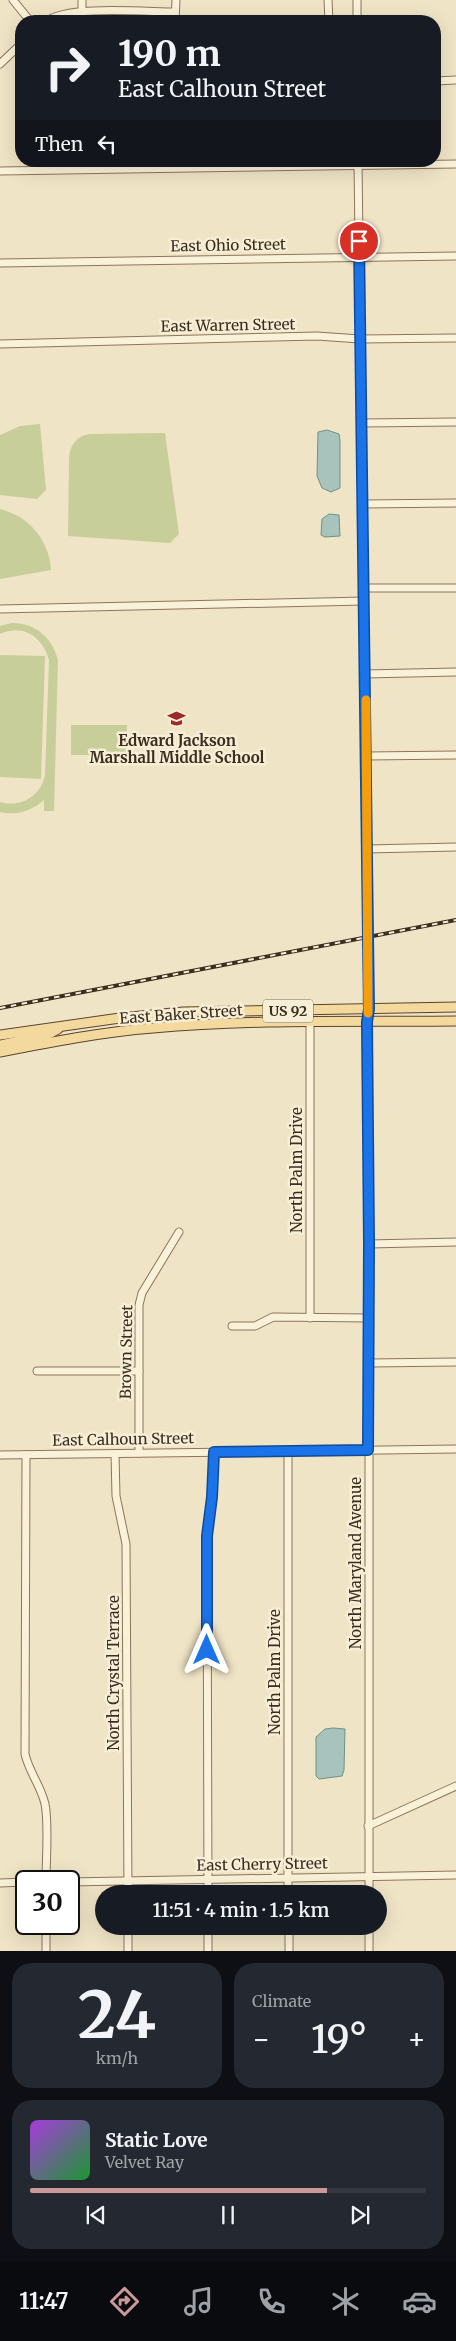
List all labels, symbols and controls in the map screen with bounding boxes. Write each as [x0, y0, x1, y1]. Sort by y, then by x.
text: 190 m [118, 32, 221, 76]
icon: right [35, 35, 100, 100]
text: East Calhoun Street [118, 75, 326, 103]
icon: left [93, 130, 121, 158]
text: Then [35, 132, 83, 156]
pin [338, 220, 380, 262]
icon: arrive [345, 227, 373, 255]
street label: East Ohio Street [170, 234, 286, 256]
street label: East Warren Street [160, 314, 296, 336]
school or university icon: Edward Jackson Marshall Middle School [167, 709, 187, 729]
place label: Edward Jackson Marshall Middle School [89, 731, 265, 767]
road number: US 92 [263, 999, 313, 1022]
street label: East Baker Street [119, 1000, 243, 1028]
street label: North Palm Drive [287, 1107, 306, 1233]
street label: Brown Street [116, 1305, 136, 1399]
street label: East Calhoun Street [52, 1428, 194, 1450]
street label: North Maryland Avenue [346, 1477, 365, 1649]
street label: North Crystal Terrace [104, 1595, 123, 1751]
street label: North Palm Drive [265, 1609, 284, 1735]
position arrow [180, 1623, 232, 1675]
street label: East Cherry Street [196, 1853, 328, 1875]
speed limit sign: 30 [15, 1870, 80, 1935]
text: 11:51 · 4 min · 1.5 km [152, 1898, 330, 1922]
text: 24 [78, 1974, 156, 2056]
text: Climate [252, 1991, 311, 2011]
text: 19° [311, 2016, 367, 2063]
text: − [252, 2021, 271, 2057]
text: + [407, 2021, 426, 2057]
text: km/h [96, 2048, 138, 2068]
text: Static Love [105, 2128, 208, 2152]
text: Velvet Ray [105, 2152, 184, 2172]
icon: previous [82, 2201, 110, 2229]
icon: pause [214, 2201, 242, 2229]
icon: next [346, 2201, 374, 2229]
icon: directions [107, 2284, 142, 2319]
icon: music [181, 2284, 216, 2319]
icon: phone [254, 2284, 289, 2319]
icon: climate [328, 2284, 363, 2319]
icon: car [402, 2284, 437, 2319]
text: 11:47 [19, 2287, 69, 2315]

